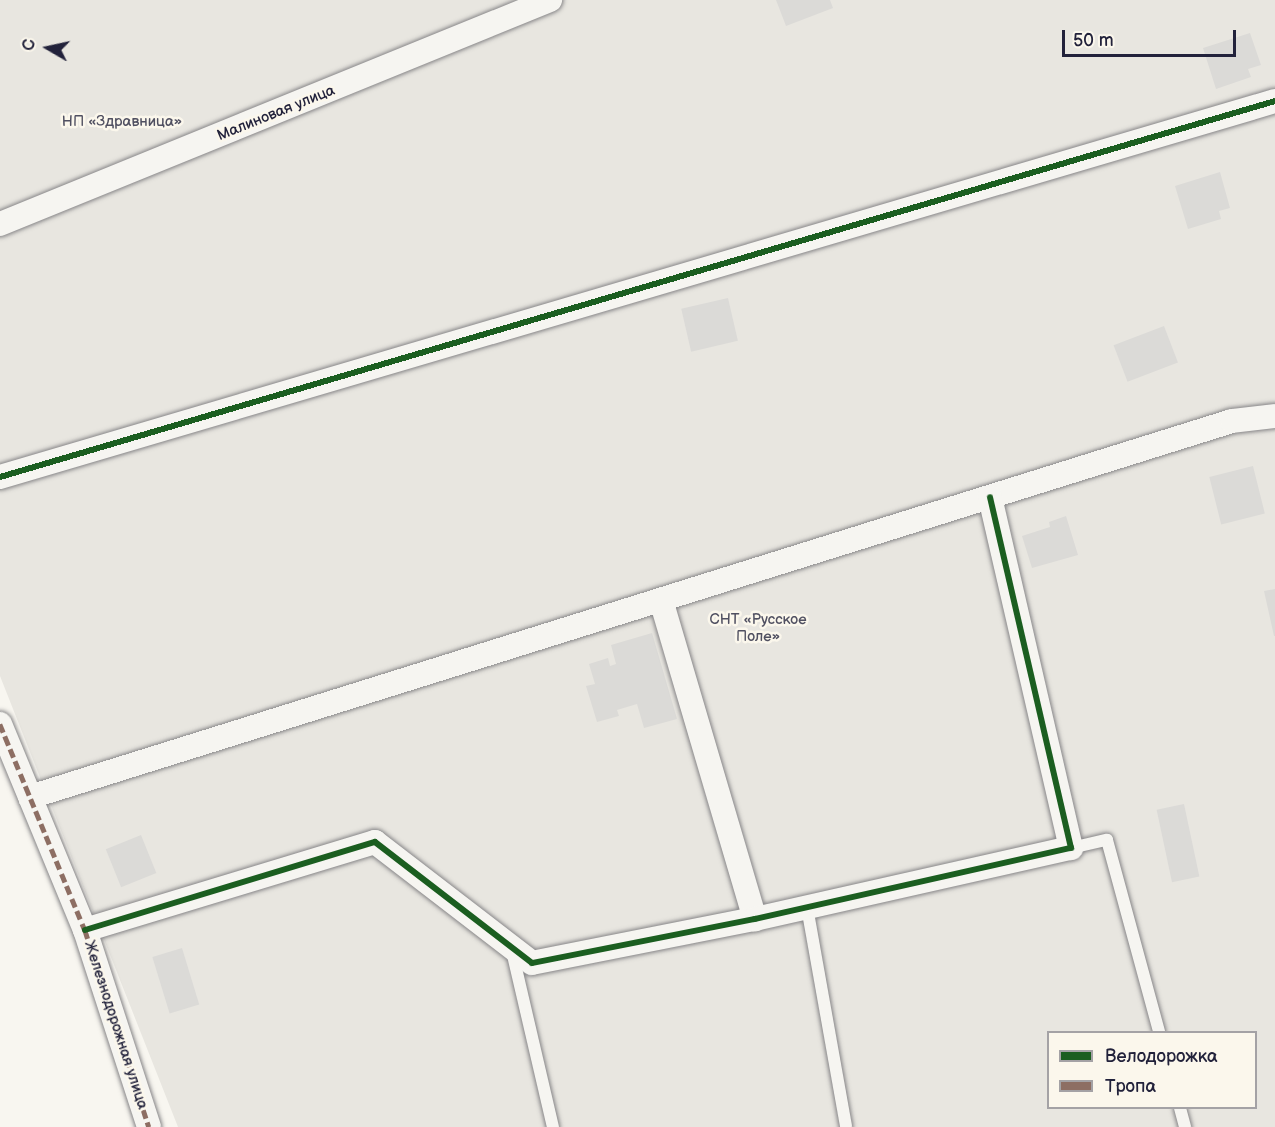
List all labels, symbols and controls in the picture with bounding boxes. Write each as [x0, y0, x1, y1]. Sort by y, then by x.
north arrow [18, 18, 78, 78]
scale bar [1065, 18, 1239, 56]
text: 50 m [1073, 30, 1114, 51]
text: С [19, 38, 40, 52]
street label: Малиновая улица [215, 81, 337, 145]
park label: НП «Здравница» [62, 113, 182, 131]
park label: СНТ «Русское Поле» [709, 610, 807, 645]
street label: Железнодорожная улица [80, 938, 152, 1112]
legend [1047, 1031, 1257, 1109]
text: Велодорожка [1105, 1046, 1218, 1067]
text: Тропа [1105, 1076, 1156, 1097]

